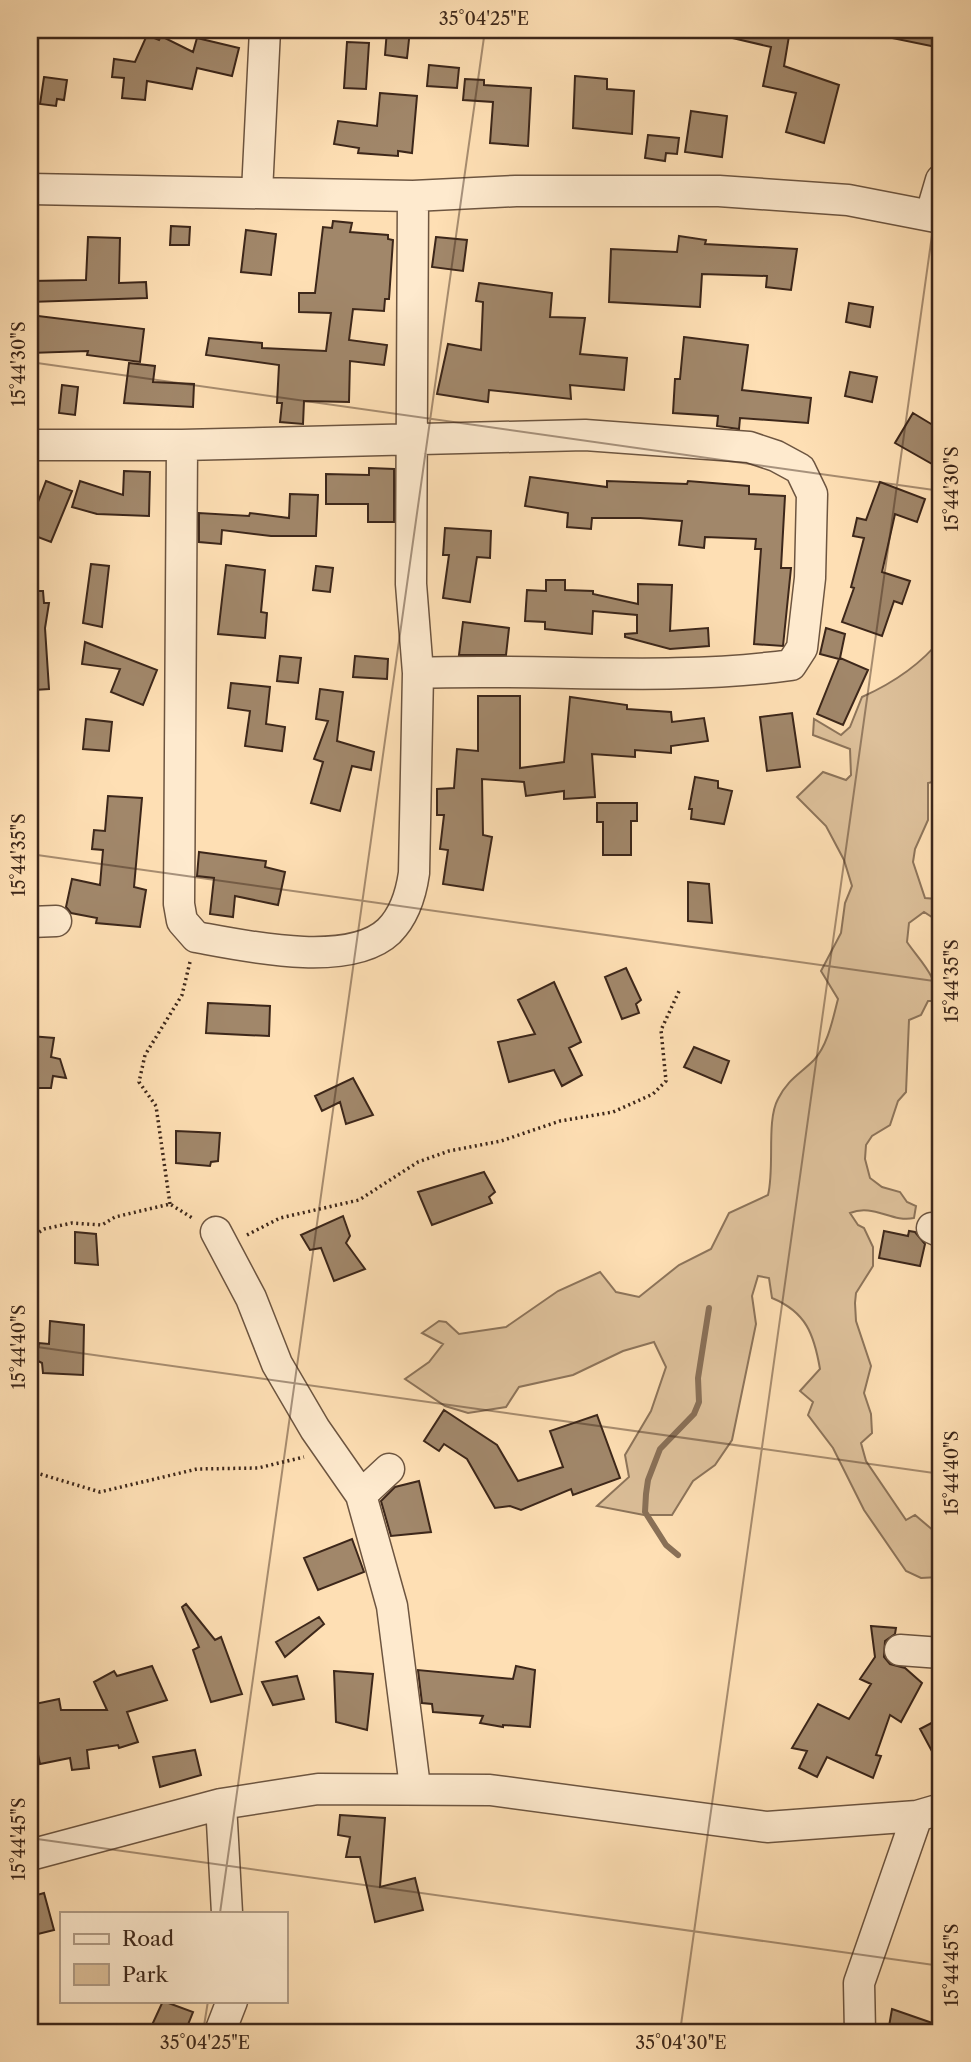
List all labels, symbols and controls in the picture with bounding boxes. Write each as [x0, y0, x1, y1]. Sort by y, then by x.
text: 35°04'25"E [439, 8, 529, 30]
text: 15°44'30"S [8, 321, 30, 407]
text: 15°44'30"S [941, 446, 963, 532]
text: 15°44'35"S [8, 813, 30, 897]
text: 15°44'35"S [941, 939, 963, 1023]
text: 15°44'40"S [8, 1305, 30, 1389]
text: 15°44'40"S [941, 1431, 963, 1515]
text: 15°44'45"S [8, 1797, 30, 1881]
legend [60, 1912, 287, 2002]
text: 15°44'45"S [941, 1923, 963, 2007]
text: Road [122, 1926, 174, 1951]
text: Park [122, 1962, 168, 1987]
text: 35°04'25"E [160, 2032, 250, 2054]
text: 35°04'30"E [635, 2032, 727, 2054]

